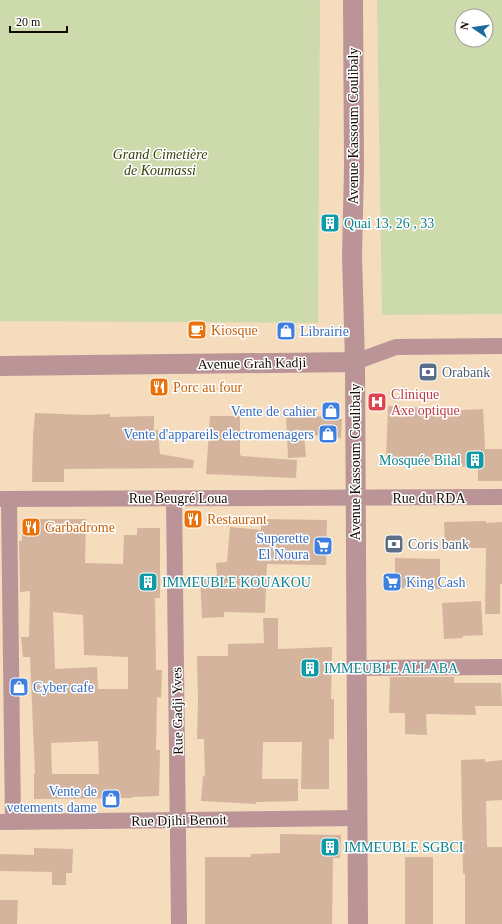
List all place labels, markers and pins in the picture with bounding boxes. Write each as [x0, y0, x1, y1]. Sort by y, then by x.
building icon: Quai 13, 26 , 33 [319, 212, 341, 234]
place label: Quai 13, 26 , 33 [344, 216, 434, 231]
cafe icon: Kiosque [186, 319, 208, 341]
shop icon: Librairie [275, 320, 297, 342]
place label: Kiosque [211, 323, 258, 338]
place label: Librairie [300, 324, 349, 339]
bank icon: Orabank [417, 361, 439, 383]
place label: Orabank [442, 365, 490, 380]
restaurant icon: Porc au four [148, 376, 170, 398]
place label: Porc au four [173, 380, 243, 395]
place label: Clinique Axe optique [391, 387, 460, 418]
hospital icon: Clinique Axe optique [366, 391, 388, 413]
shop icon: Vente de cahier [320, 400, 342, 422]
place label: Vente de cahier [231, 404, 317, 419]
shop icon: Vente d'appareils electromenagers [317, 423, 339, 445]
place label: Vente d'appareils electromenagers [123, 427, 314, 442]
building icon: Mosquée Bilal [464, 449, 486, 471]
place label: Mosquée Bilal [379, 453, 461, 468]
restaurant icon: Restaurant [182, 508, 204, 530]
place label: Restaurant [207, 512, 267, 527]
restaurant icon: Garbadrome [20, 516, 42, 538]
place label: Garbadrome [45, 520, 115, 535]
place label: Superette El Noura [256, 531, 310, 562]
bank icon: Coris bank [383, 533, 405, 555]
supermarket icon: Superette El Noura [312, 535, 334, 557]
place label: Coris bank [408, 537, 469, 552]
building icon: IMMEUBLE KOUAKOU [137, 571, 159, 593]
supermarket icon: King Cash [381, 571, 403, 593]
place label: IMMEUBLE KOUAKOU [162, 575, 311, 590]
place label: King Cash [406, 575, 466, 590]
building icon: IMMEUBLE ALLABA [299, 657, 321, 679]
place label: IMMEUBLE ALLABA [324, 661, 459, 676]
shop icon: Cyber cafe [8, 676, 30, 698]
place label: Cyber cafe [33, 680, 94, 695]
place label: Vente de vetements dame [6, 784, 97, 815]
shop icon: Vente de vetements dame [100, 788, 122, 810]
building icon: IMMEUBLE SGBCI [319, 836, 341, 858]
place label: IMMEUBLE SGBCI [344, 840, 464, 855]

